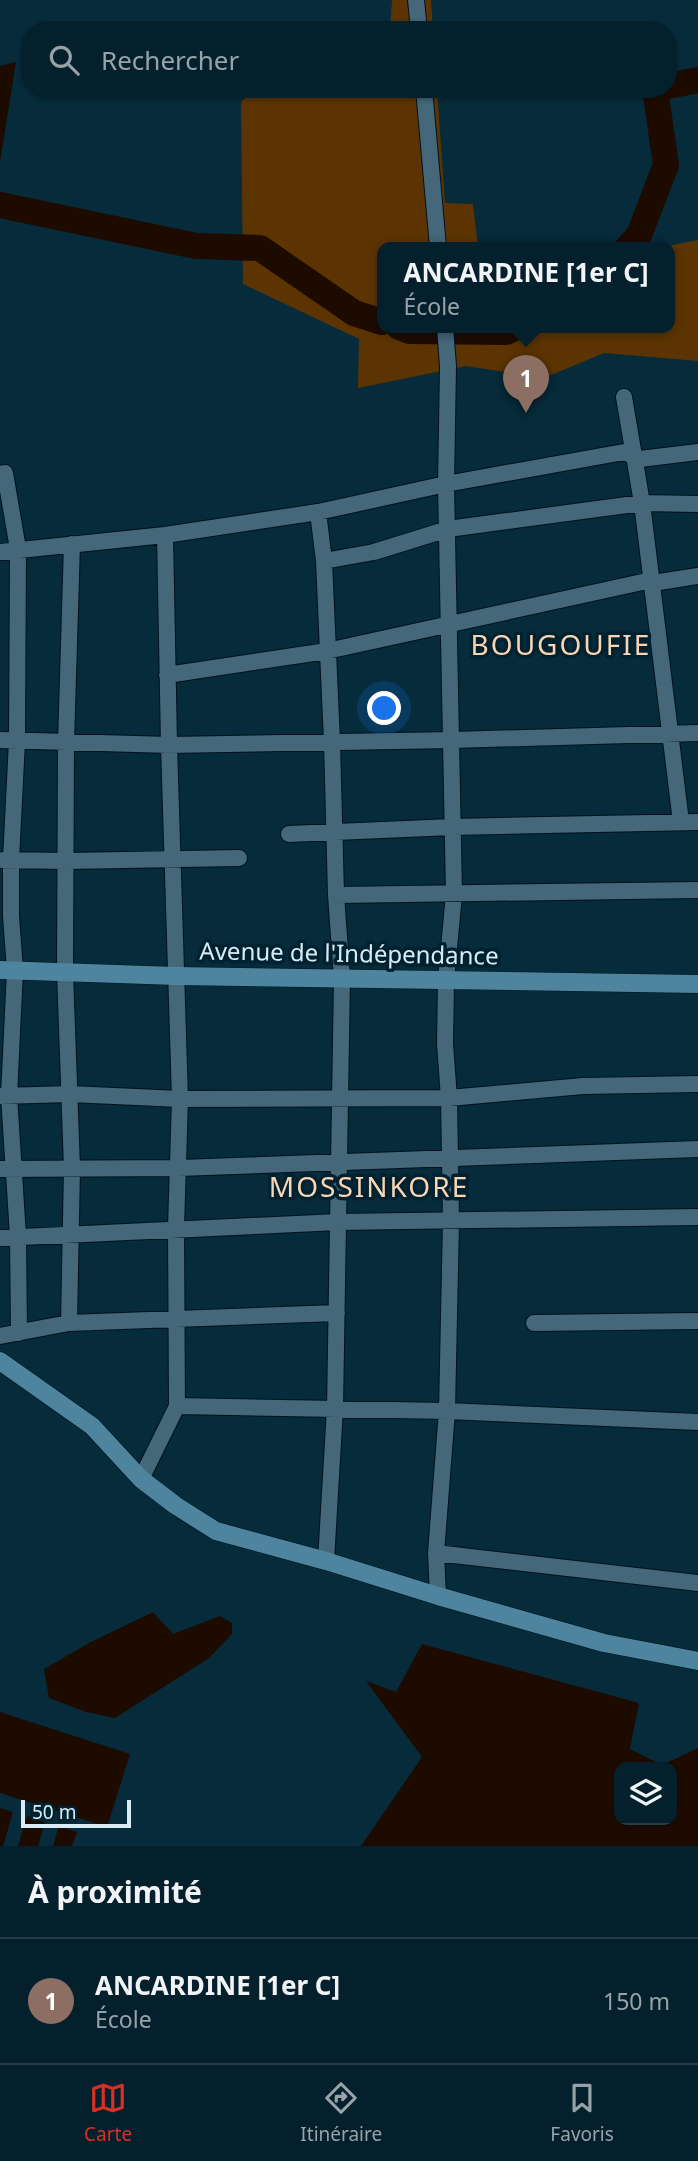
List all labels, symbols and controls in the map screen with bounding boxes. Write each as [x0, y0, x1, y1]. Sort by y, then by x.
search box [21, 21, 677, 98]
icon: search [45, 41, 83, 79]
text: Rechercher [101, 42, 239, 78]
popup [377, 242, 675, 333]
text: ANCARDINE [1er C] [403, 254, 649, 290]
text: École [403, 290, 460, 322]
pin: 1 [503, 355, 549, 413]
district label: BOUGOUFIE [471, 625, 651, 663]
your location [367, 691, 401, 725]
street label: Avenue de l'Indépendance [199, 933, 499, 972]
district label: MOSSINKORE [269, 1167, 469, 1205]
map controls [614, 1762, 677, 1825]
button: layers [614, 1762, 677, 1825]
scale bar [21, 1797, 131, 1829]
text: 50 m [32, 1799, 76, 1825]
text: À proximité [28, 1871, 202, 1912]
text: ANCARDINE [1er C] [95, 1967, 340, 2003]
text: 1 [44, 1985, 58, 2017]
text: 150 m [603, 1985, 670, 2017]
text: École [95, 2003, 152, 2035]
tab: Carte [84, 2079, 132, 2147]
tab: Itinéraire [300, 2079, 382, 2147]
tab: Favoris [550, 2079, 614, 2147]

